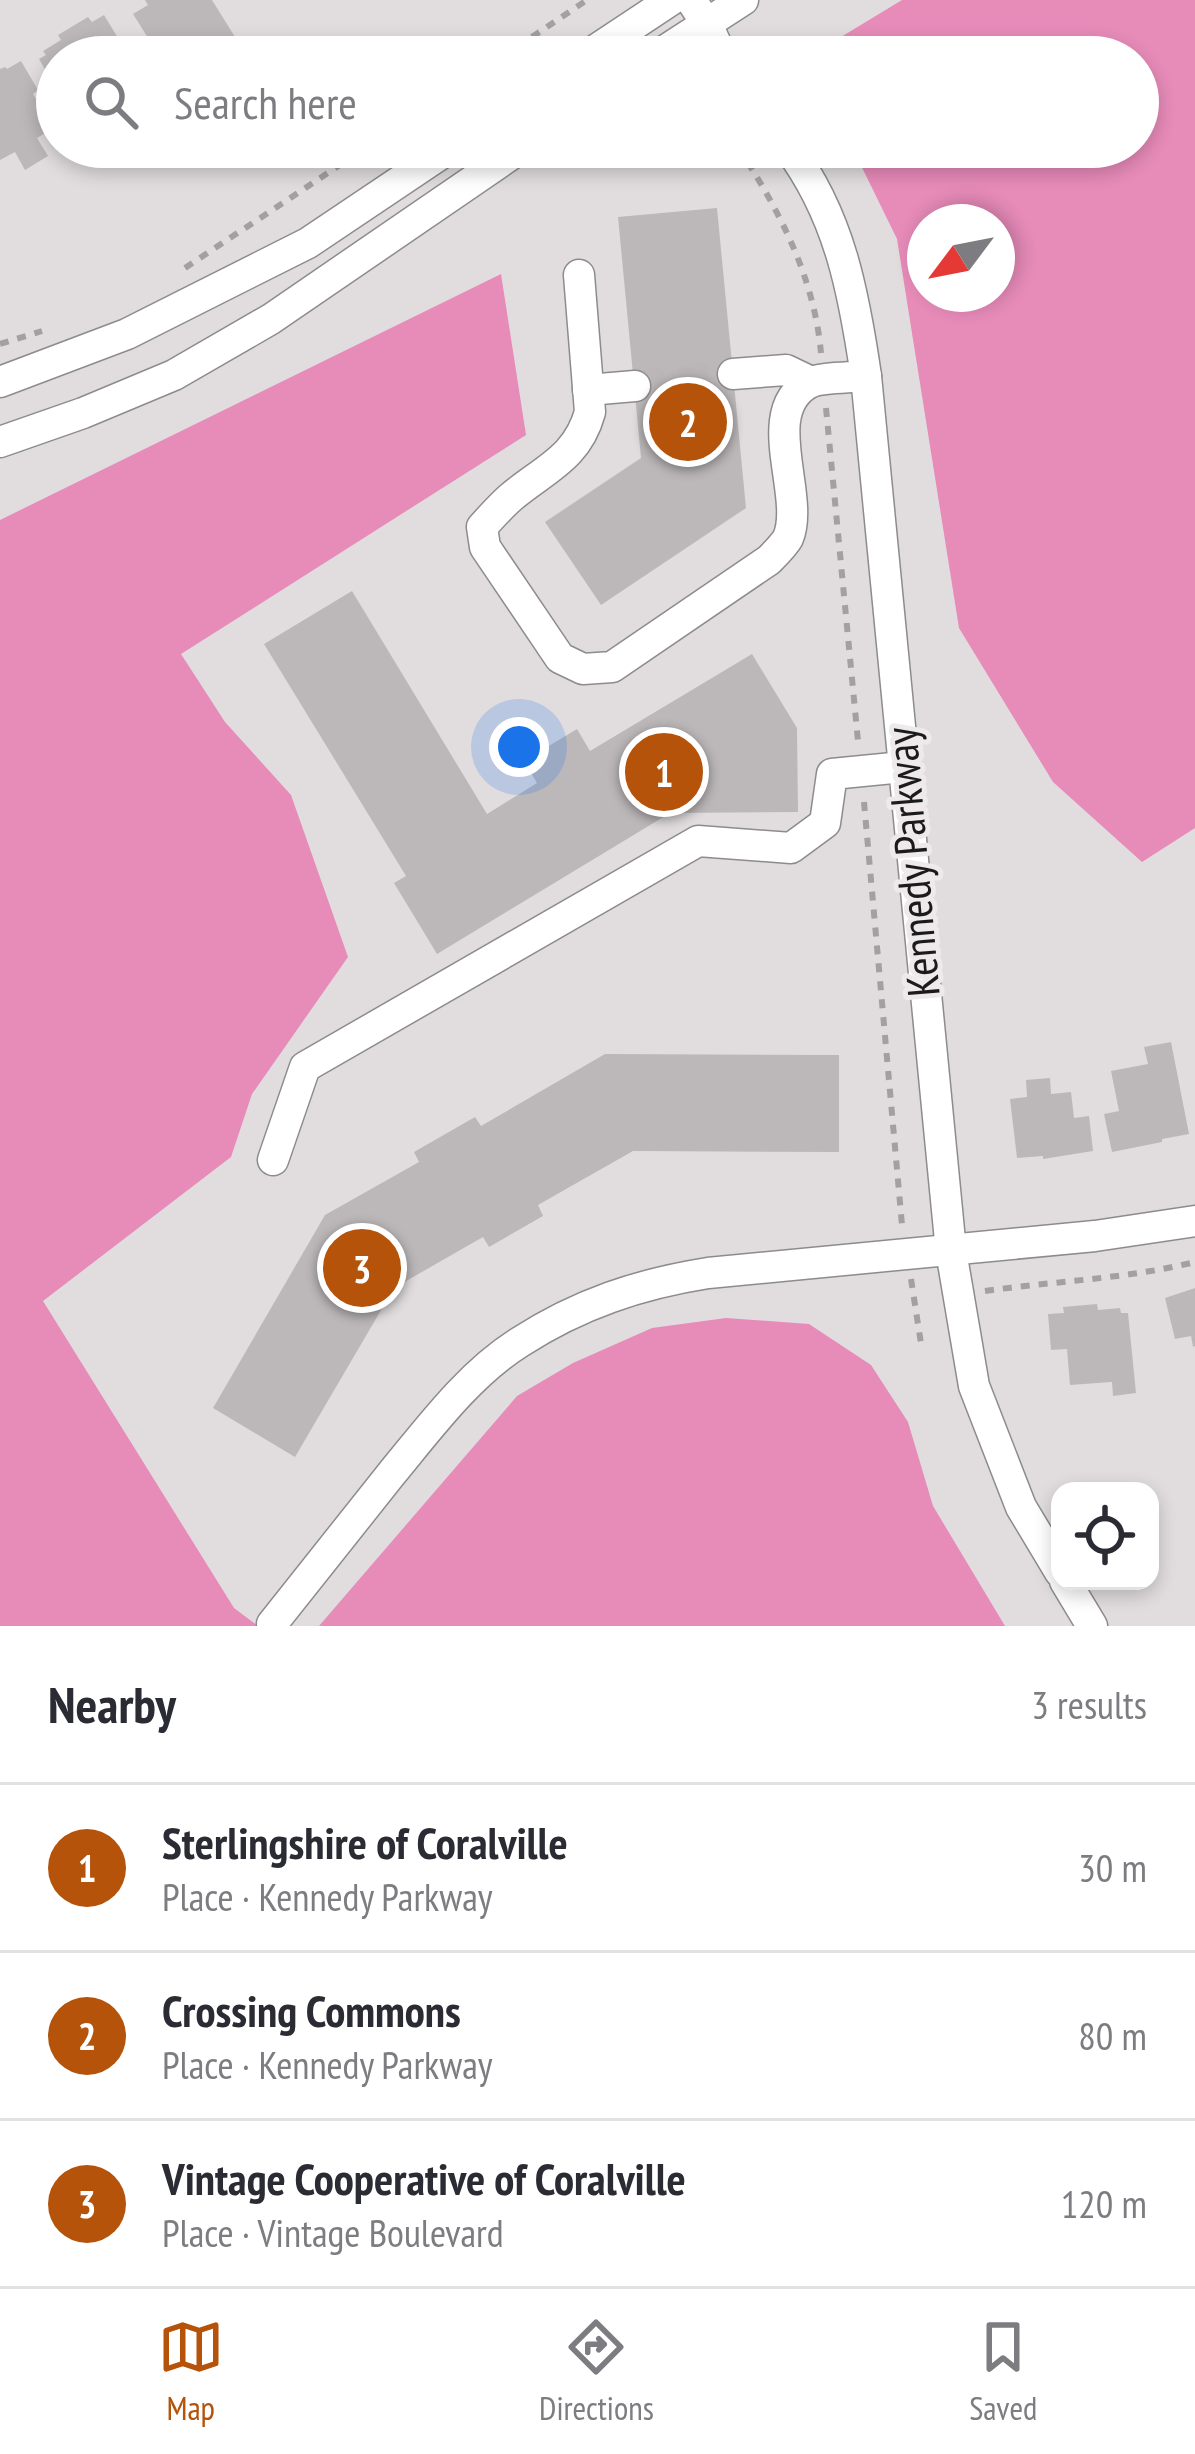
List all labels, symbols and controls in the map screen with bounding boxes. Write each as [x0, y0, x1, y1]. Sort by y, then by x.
search box [36, 36, 1159, 168]
icon: search [78, 69, 144, 135]
text: Search here [174, 73, 357, 131]
north arrow [907, 204, 1015, 312]
pin: 2 [649, 377, 727, 467]
your location [489, 717, 549, 777]
street label: Kennedy Parkway [870, 725, 952, 999]
pin: 1 [625, 727, 703, 817]
pin: 3 [323, 1223, 401, 1313]
map controls [1051, 1482, 1159, 1590]
button: locate [1051, 1482, 1159, 1590]
text: Nearby [48, 1671, 176, 1737]
text: 3 results [1031, 1679, 1147, 1730]
text: Sterlingshire of Coralville [162, 1813, 568, 1871]
text: 1 [78, 1842, 96, 1893]
text: 30 m [1078, 1842, 1147, 1893]
text: Place · Kennedy Parkway [162, 1871, 493, 1922]
text: Crossing Commons [162, 1981, 461, 2039]
text: 2 [78, 2010, 96, 2061]
text: 80 m [1078, 2010, 1147, 2061]
text: Place · Kennedy Parkway [162, 2039, 493, 2090]
text: Vintage Cooperative of Coralville [162, 2149, 686, 2207]
text: 3 [78, 2178, 96, 2229]
text: 120 m [1061, 2178, 1147, 2229]
text: Place · Vintage Boulevard [162, 2207, 504, 2258]
tab: Map [158, 2314, 224, 2429]
tab: Directions [539, 2314, 654, 2429]
tab: Saved [969, 2314, 1037, 2429]

